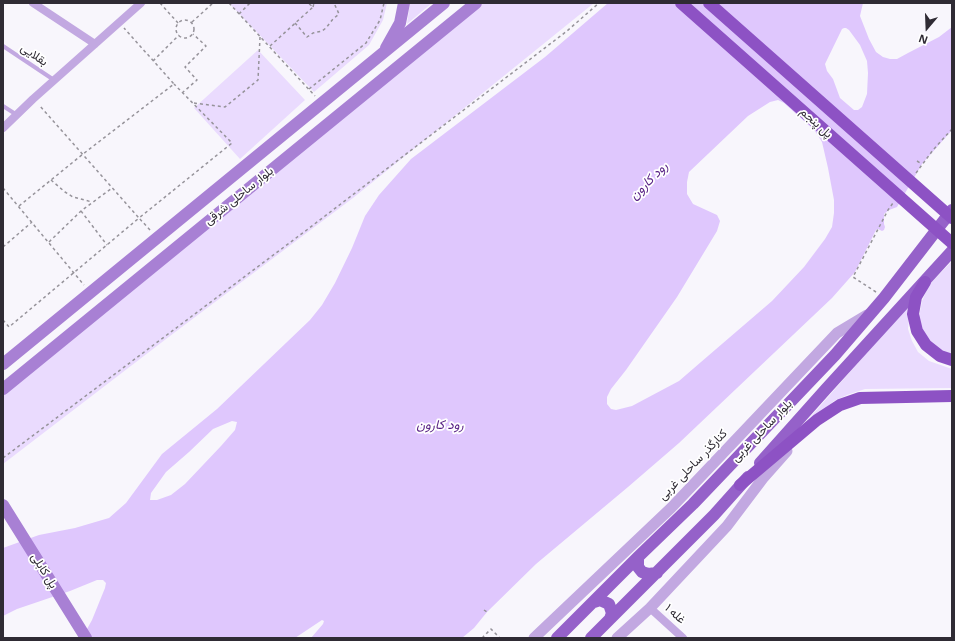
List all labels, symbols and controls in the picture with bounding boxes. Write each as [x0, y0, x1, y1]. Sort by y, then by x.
north arrow [907, 8, 947, 48]
text: N [916, 31, 930, 48]
street label: بقلایی [18, 41, 50, 69]
street label: پل پنجم [797, 105, 835, 141]
water label: رود کارون [627, 159, 671, 203]
street label: بلوار ساحلی شرقی [202, 164, 276, 228]
street label: بلوار ساحلی غربی [729, 397, 795, 465]
water label: رود کارون [416, 417, 464, 433]
street label: کنارگذر ساحلی غربی [656, 427, 730, 503]
street label: پل کابلی [28, 551, 60, 591]
street label: غله ۱ [662, 601, 688, 627]

